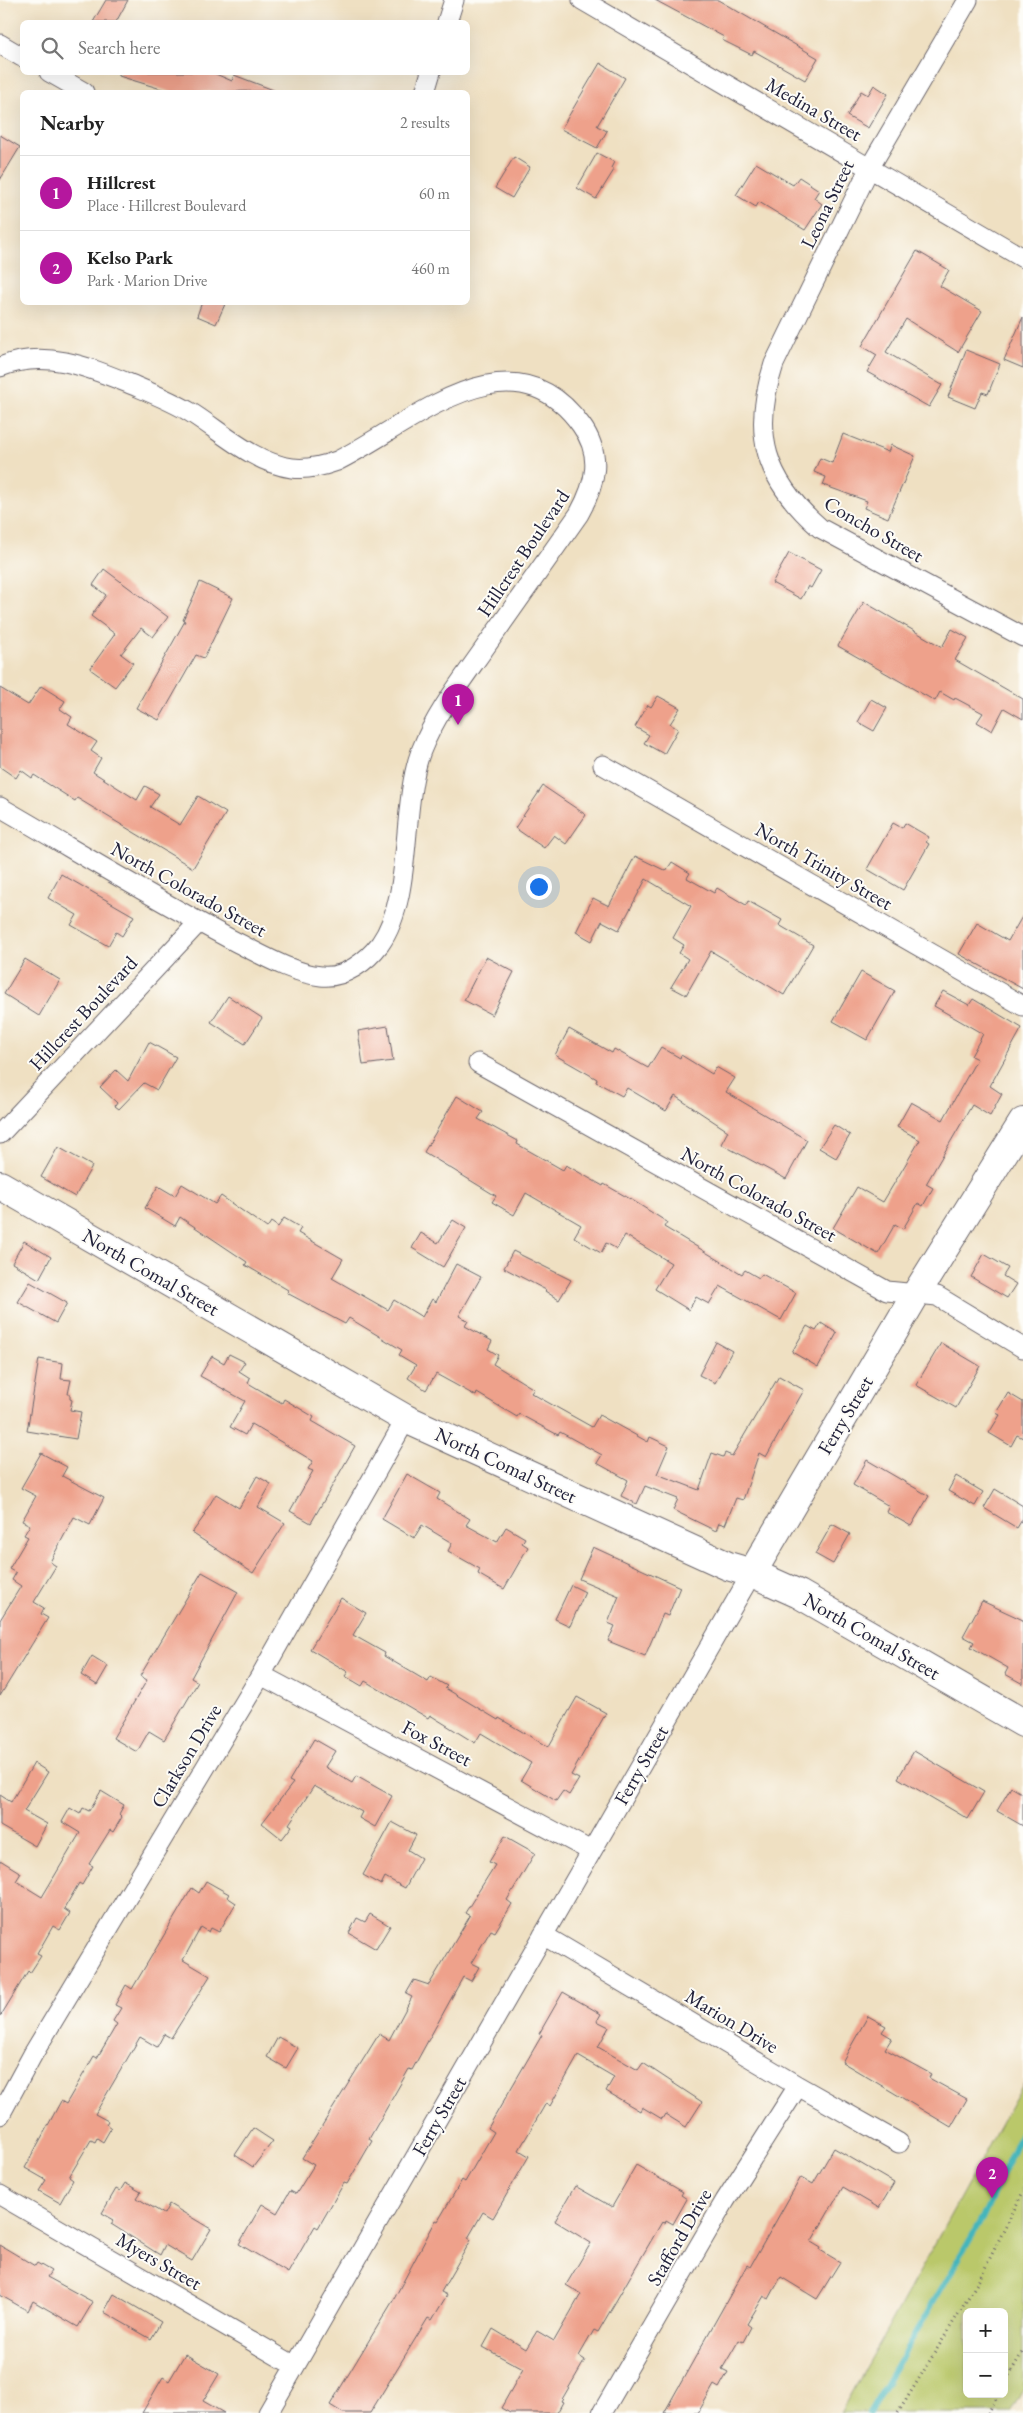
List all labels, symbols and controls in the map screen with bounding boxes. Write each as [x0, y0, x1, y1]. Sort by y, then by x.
search box [20, 20, 470, 75]
icon: search [38, 34, 66, 62]
text: Search here [78, 35, 160, 60]
street label: Medina Street [761, 71, 867, 147]
text: Nearby [40, 109, 104, 136]
text: 2 results [400, 112, 450, 133]
street label: Leona Street [794, 155, 860, 253]
text: Hillcrest [87, 170, 156, 195]
text: 1 [52, 183, 60, 204]
text: 60 m [419, 183, 450, 204]
text: Place · Hillcrest Boulevard [87, 195, 246, 216]
text: Kelso Park [87, 245, 173, 270]
text: 2 [52, 258, 60, 279]
text: 460 m [411, 258, 450, 279]
text: Park · Marion Drive [87, 270, 207, 291]
street label: Hillcrest Boulevard [471, 484, 576, 622]
street label: Concho Street [819, 490, 929, 568]
pin: 1 [442, 684, 474, 725]
street label: North Trinity Street [751, 816, 898, 916]
street label: North Colorado Street [107, 835, 272, 943]
your location [526, 874, 552, 900]
street label: Hillcrest Boulevard [23, 949, 144, 1076]
street label: North Colorado Street [677, 1140, 842, 1248]
street label: North Comal Street [78, 1222, 225, 1322]
street label: Ferry Street [811, 1370, 879, 1459]
street label: North Comal Street [431, 1421, 582, 1509]
street label: North Comal Street [799, 1586, 946, 1686]
street label: Clarkson Drive [145, 1699, 227, 1813]
street label: Fox Street [398, 1714, 477, 1773]
street label: Ferry Street [608, 1720, 674, 1809]
street label: Marion Drive [681, 1983, 784, 2059]
street label: Ferry Street [406, 2071, 472, 2160]
pin: 2 [976, 2157, 1008, 2198]
street label: Stafford Drive [641, 2184, 717, 2290]
street label: Myers Street [112, 2226, 207, 2296]
map controls [963, 2308, 1008, 2398]
button: + [963, 2308, 1008, 2353]
button: − [963, 2353, 1008, 2398]

